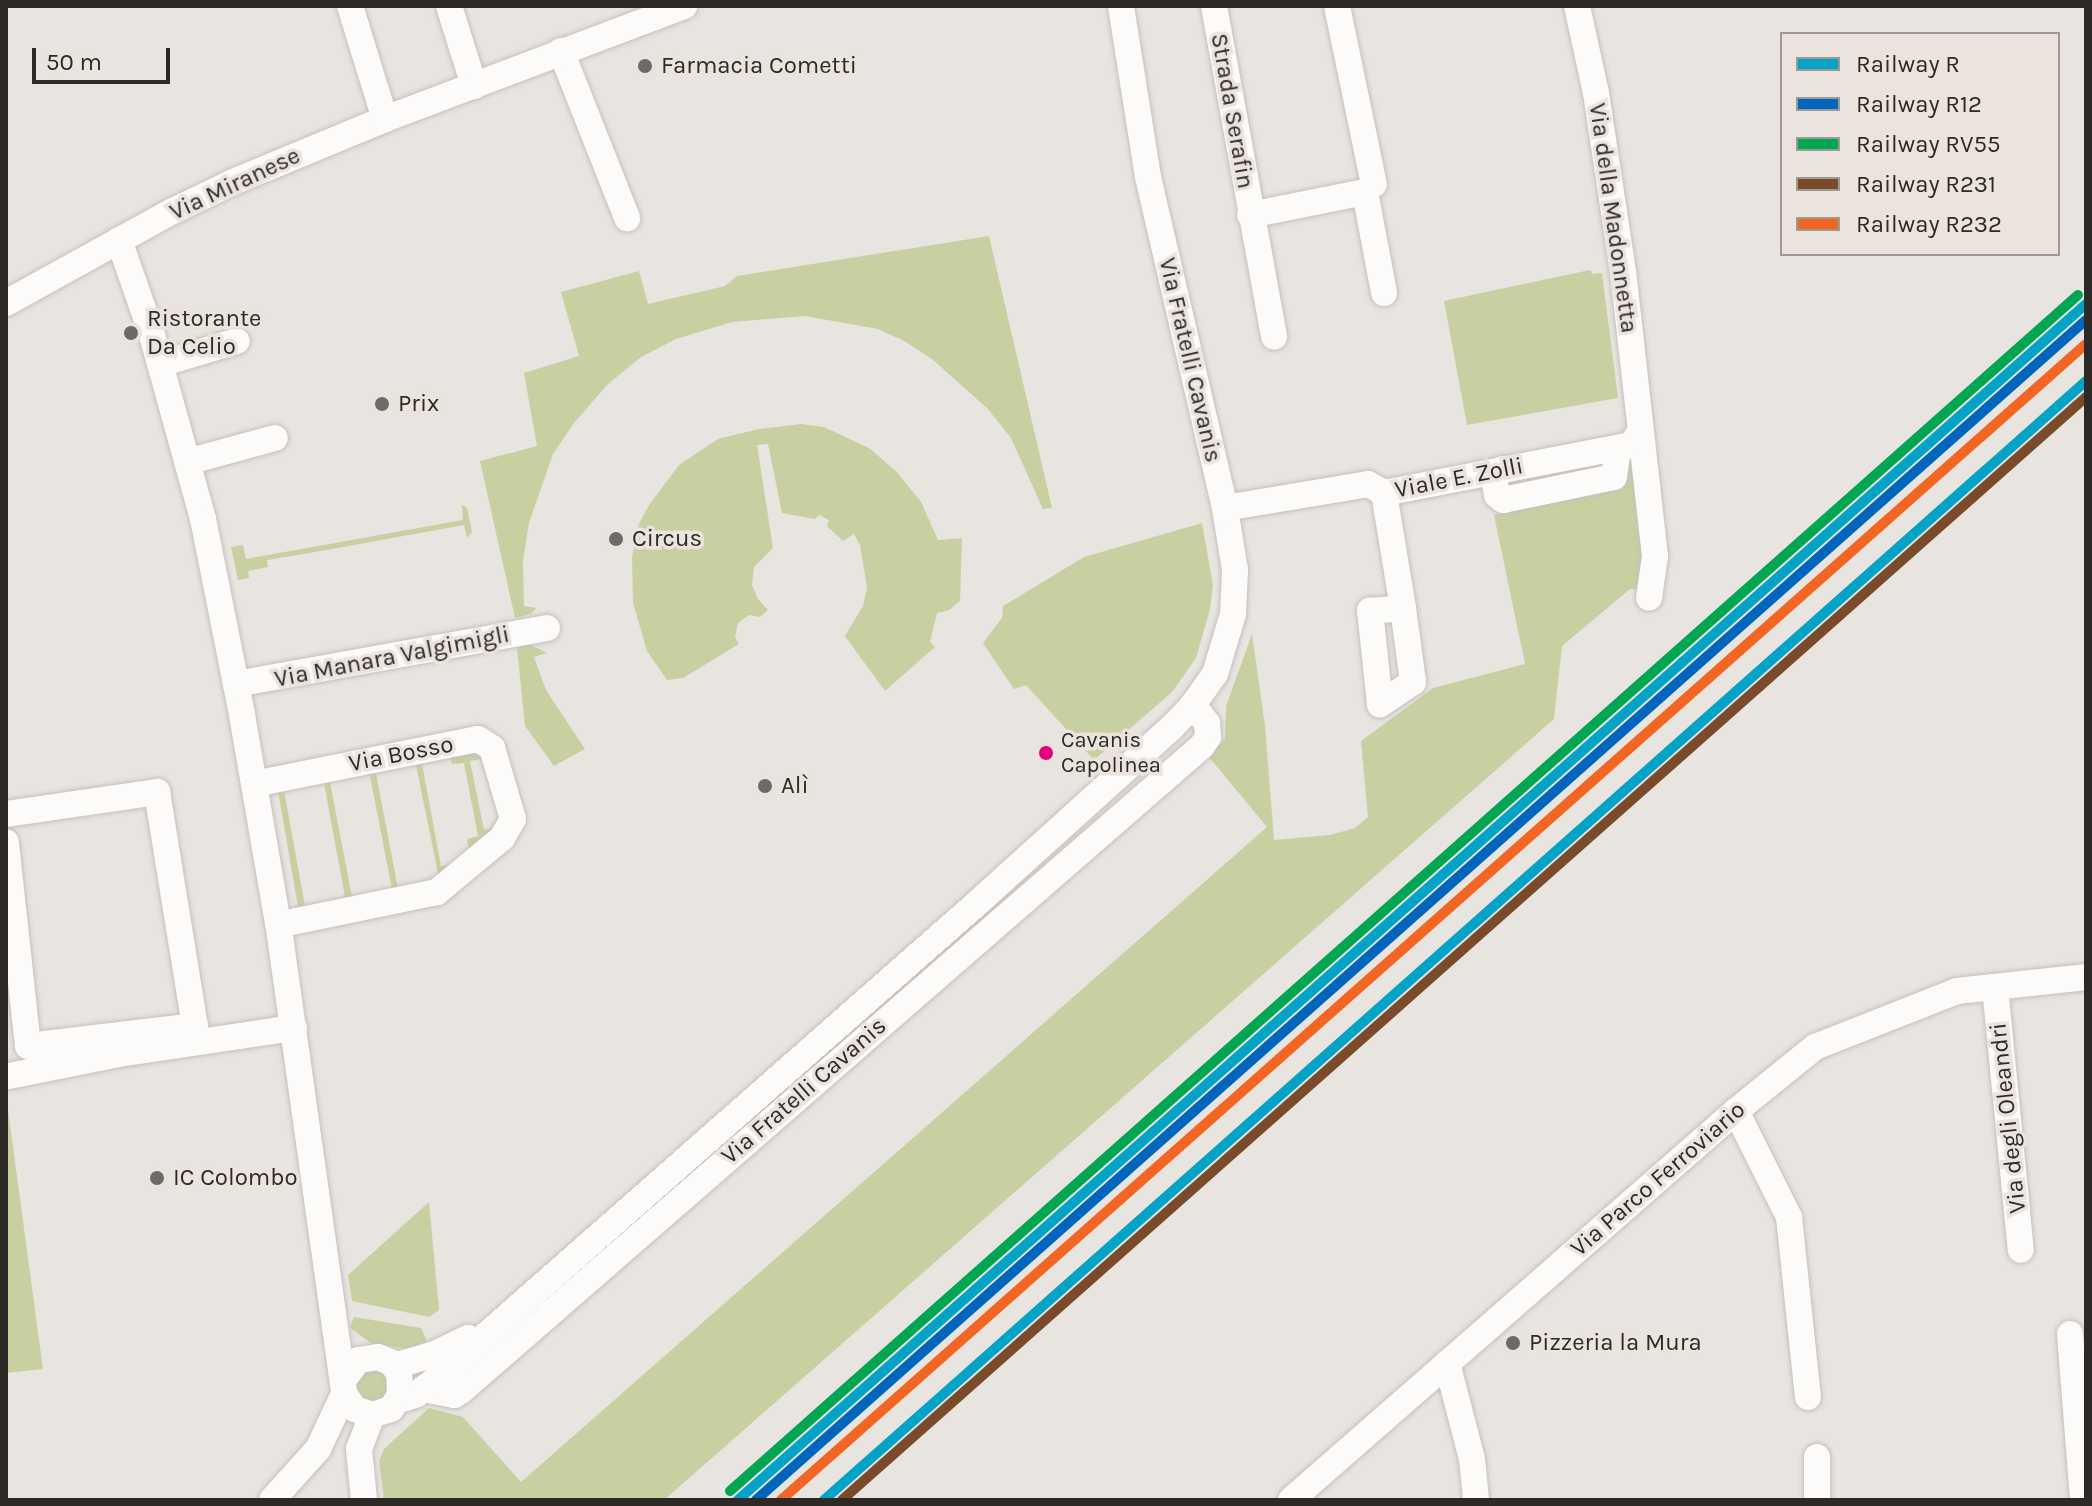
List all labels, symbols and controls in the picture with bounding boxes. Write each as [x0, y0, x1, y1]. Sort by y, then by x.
street label: Strada Serafin [1204, 31, 1260, 191]
scale bar [36, 32, 174, 82]
legend [1780, 32, 2060, 256]
text: 50 m [46, 48, 102, 76]
text: Railway R [1856, 50, 1960, 78]
place label: Farmacia Cometti [661, 52, 857, 80]
marker: Farmacia Cometti [636, 57, 654, 75]
text: Railway R12 [1856, 90, 1982, 118]
street label: Via della Madonnetta [1583, 101, 1643, 335]
text: Railway RV55 [1856, 130, 2001, 158]
street label: Via Miranese [165, 141, 305, 227]
text: Railway R231 [1856, 170, 1996, 198]
text: Railway R232 [1856, 210, 2002, 238]
street label: Via Fratelli Cavanis [1152, 255, 1228, 465]
place label: Ristorante Da Celio [147, 305, 261, 361]
marker: Ristorante Da Celio [122, 324, 140, 342]
place label: Prix [398, 390, 439, 418]
marker: Prix [373, 395, 391, 413]
street label: Viale E. Zolli [1392, 451, 1526, 505]
place label: Circus [632, 525, 702, 553]
marker: Circus [607, 530, 625, 548]
street label: Via Manara Valgimigli [272, 620, 512, 694]
place label: Cavanis Capolinea [1061, 727, 1161, 778]
street label: Via Bosso [346, 730, 456, 778]
marker: Cavanis Capolinea [1038, 745, 1054, 761]
place label: Alì [781, 772, 809, 800]
marker: Alì [756, 777, 774, 795]
street label: Via Fratelli Cavanis [716, 1012, 892, 1170]
street label: Via degli Oleandri [1984, 1021, 2032, 1215]
street label: Via Parco Ferroviario [1565, 1095, 1751, 1263]
place label: IC Colombo [173, 1164, 298, 1192]
marker: IC Colombo [148, 1169, 166, 1187]
place label: Pizzeria la Mura [1529, 1329, 1702, 1357]
marker: Pizzeria la Mura [1504, 1334, 1522, 1352]

